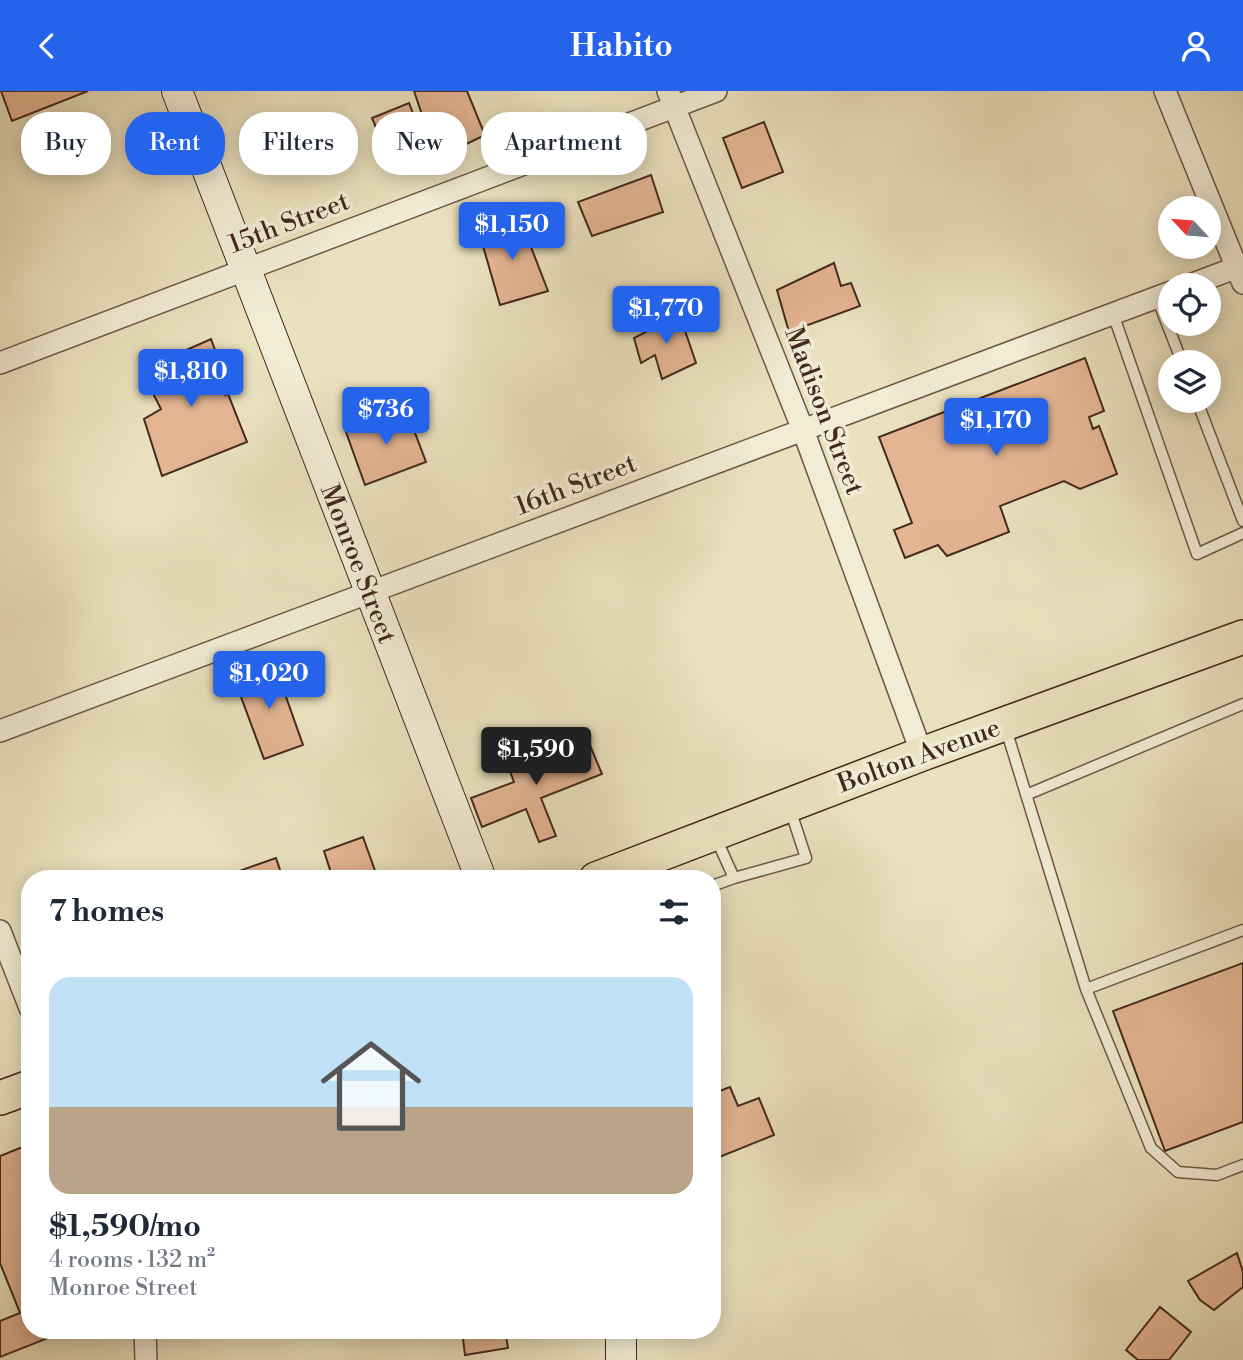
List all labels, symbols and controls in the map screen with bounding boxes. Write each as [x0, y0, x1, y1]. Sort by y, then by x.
text: Habito [570, 26, 673, 66]
icon: back [28, 27, 66, 65]
icon: person [1177, 27, 1215, 65]
chip: Buy [21, 112, 111, 175]
chip: Rent [125, 112, 225, 175]
chip: Filters [239, 112, 358, 175]
chip: New [372, 112, 467, 175]
chip: Apartment [481, 112, 647, 175]
street label: 15th Street [224, 185, 354, 261]
north arrow [1158, 196, 1222, 259]
map controls [1158, 196, 1221, 413]
pin: $1,150 [455, 202, 569, 262]
text: $1,150 [475, 211, 549, 239]
button: locate [1158, 273, 1221, 336]
pin: $1,770 [609, 287, 723, 346]
text: $1,770 [629, 295, 703, 323]
street label: Madison Street [777, 323, 871, 499]
pin: $1,810 [134, 349, 248, 409]
button: layers [1158, 350, 1221, 413]
text: $1,810 [154, 358, 228, 386]
pin: $736 [345, 387, 427, 447]
text: $736 [358, 396, 414, 424]
pin: $1,170 [939, 399, 1053, 458]
text: $1,170 [960, 407, 1032, 435]
street label: 16th Street [511, 447, 641, 523]
street label: Monroe Street [313, 480, 403, 648]
pin: $1,020 [212, 651, 326, 711]
text: $1,020 [229, 660, 309, 688]
street label: Bolton Avenue [832, 712, 1005, 801]
pin: $1,590 [479, 727, 593, 787]
text: $1,590 [497, 736, 575, 764]
text: 7 homes [49, 893, 164, 931]
icon: filters [655, 893, 693, 931]
icon: home [308, 1023, 434, 1149]
text: $1,590/mo [49, 1208, 201, 1246]
text: 4 rooms · 132 m² [49, 1246, 215, 1274]
text: Monroe Street [49, 1274, 197, 1302]

